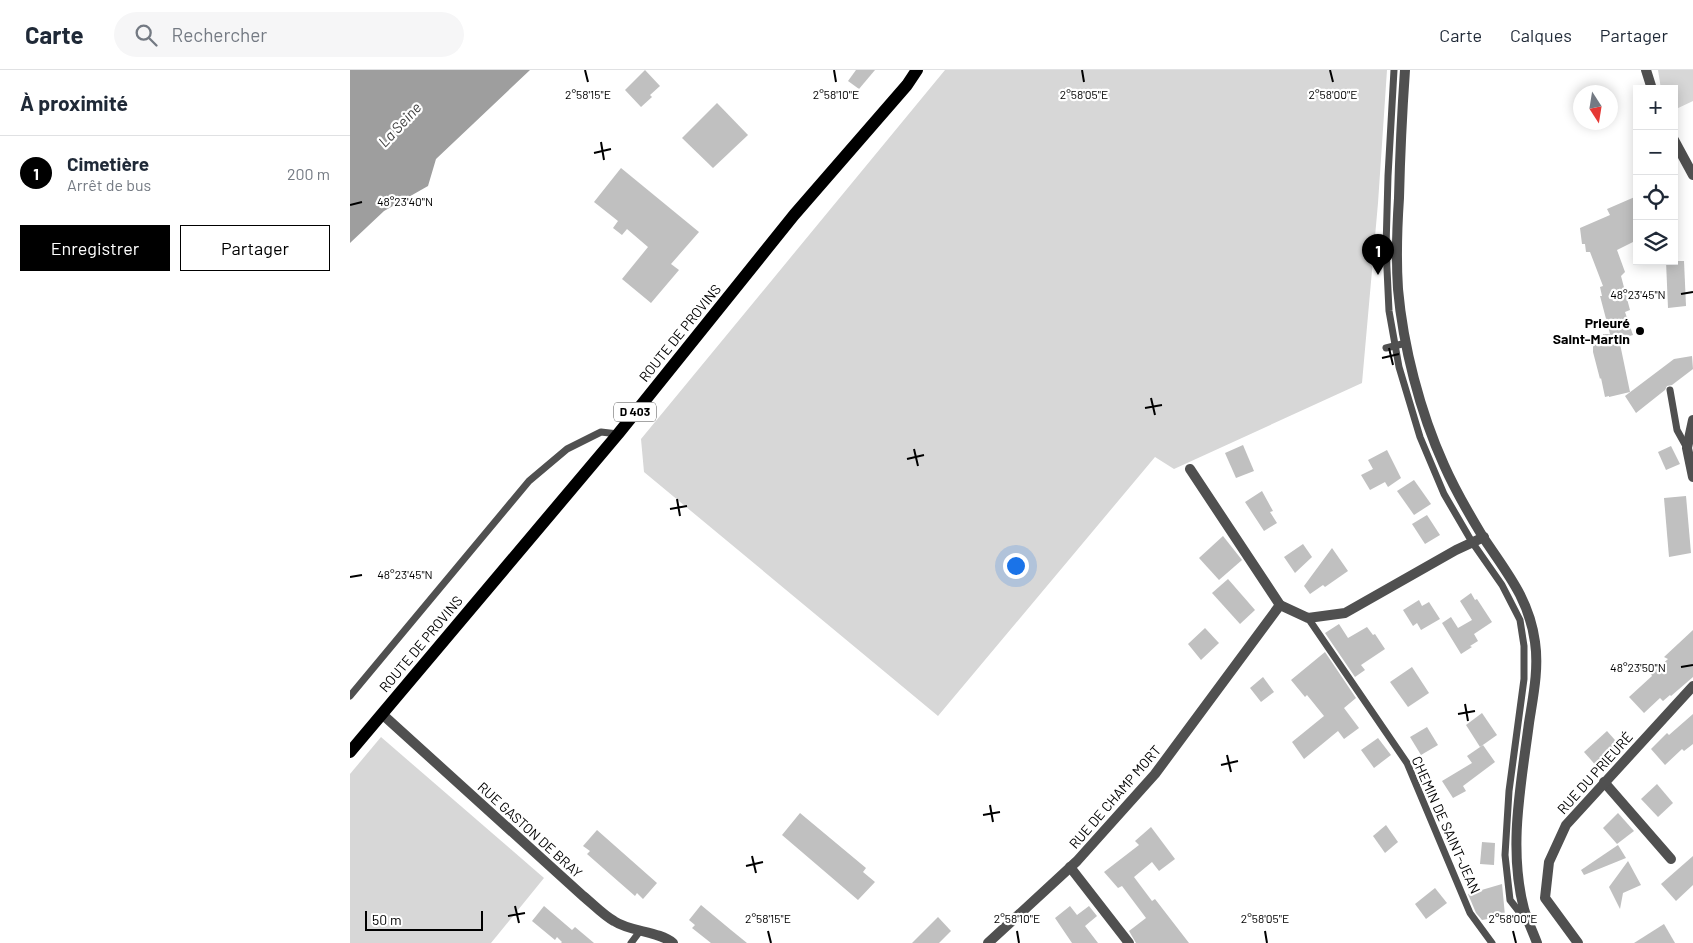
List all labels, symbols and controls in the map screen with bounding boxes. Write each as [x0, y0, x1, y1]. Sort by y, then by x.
search box [114, 12, 464, 57]
text: Carte [25, 20, 84, 49]
icon: search [132, 21, 160, 49]
text: Rechercher [172, 23, 267, 46]
text: Carte [1439, 24, 1482, 46]
text: Calques [1510, 24, 1572, 46]
text: Partager [1600, 24, 1668, 46]
north arrow [1573, 85, 1618, 130]
map controls [1633, 85, 1678, 265]
button: + [1633, 85, 1678, 130]
text: 2°58'15"E [565, 87, 611, 101]
text: 2°58'10"E [813, 87, 859, 101]
text: 2°58'05"E [1060, 87, 1108, 101]
text: 2°58'00"E [1309, 87, 1357, 101]
text: À proximité [20, 90, 128, 115]
water label: La Seine [374, 98, 425, 150]
button: − [1633, 130, 1678, 175]
text: Cimetière [67, 152, 149, 175]
text: 1 [33, 164, 39, 183]
text: 200 m [287, 164, 330, 183]
text: Arrêt de bus [67, 175, 151, 194]
button: locate [1633, 175, 1678, 220]
text: 48°23'40"N [377, 194, 433, 208]
button: layers [1633, 220, 1678, 265]
button: Enregistrer [20, 225, 170, 271]
button: Partager [180, 225, 330, 271]
pin: 1 [1362, 234, 1394, 275]
street label: ROUTE DE PROVINS [635, 281, 724, 385]
text: 48°23'45"N [1610, 287, 1666, 301]
place label: Prieuré Saint-Martin [1553, 314, 1630, 347]
marker: Prieuré Saint-Martin [1634, 325, 1646, 337]
road number: D 403 [614, 402, 656, 422]
your location [1003, 553, 1029, 579]
text: 48°23'45"N [377, 567, 433, 581]
street label: ROUTE DE PROVINS [375, 592, 466, 695]
text: 48°23'50"N [1610, 660, 1666, 674]
street label: RUE DU PRIEURÉ [1553, 728, 1636, 817]
street label: RUE DE CHAMP MORT [1065, 741, 1164, 852]
street label: CHEMIN DE SAINT-JEAN [1408, 753, 1484, 896]
street label: RUE GASTON DE BRAY [475, 778, 586, 881]
scale bar [365, 908, 482, 931]
text: 50 m [372, 911, 401, 928]
text: 2°58'15"E [745, 911, 791, 925]
text: 2°58'10"E [994, 911, 1040, 925]
text: 2°58'05"E [1241, 911, 1289, 925]
text: 2°58'00"E [1489, 911, 1537, 925]

